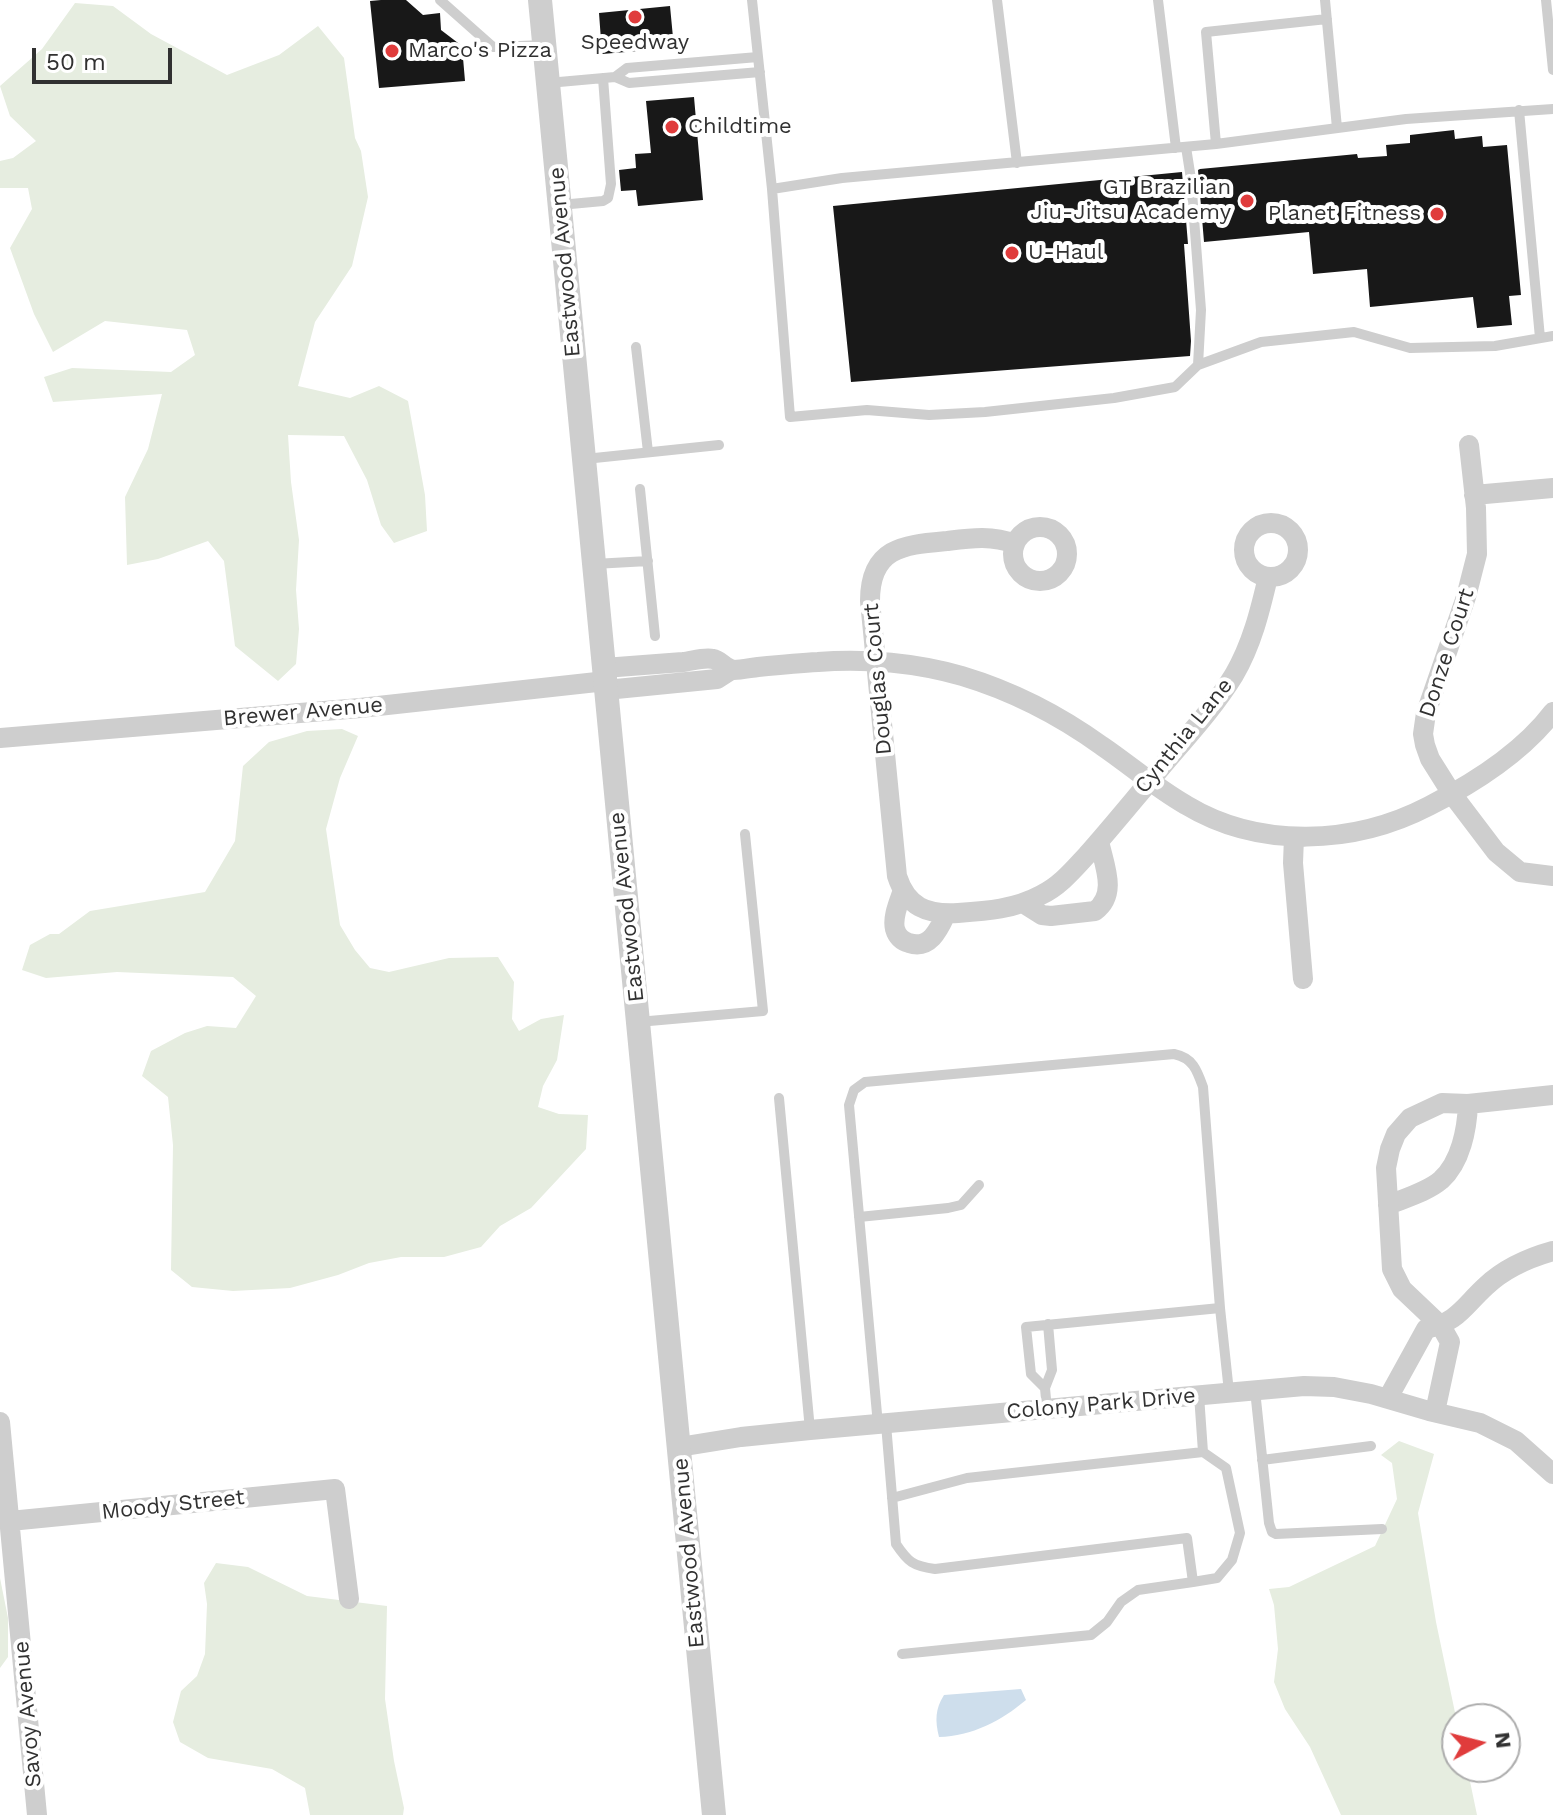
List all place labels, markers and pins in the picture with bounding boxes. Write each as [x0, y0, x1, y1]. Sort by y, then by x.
marker: Speedway [626, 8, 644, 26]
place label: Speedway [581, 30, 689, 56]
place label: Marco's Pizza [408, 38, 552, 64]
marker: Marco's Pizza [383, 42, 401, 60]
place label: Childtime [688, 114, 792, 140]
marker: Childtime [663, 118, 681, 136]
place label: GT Brazilian Jiu-Jitsu Academy [1030, 175, 1231, 226]
marker: GT Brazilian Jiu-Jitsu Academy [1238, 192, 1256, 210]
place label: Planet Fitness [1268, 201, 1421, 227]
marker: Planet Fitness [1428, 205, 1446, 223]
place label: U-Haul [1028, 240, 1104, 266]
marker: U-Haul [1003, 244, 1021, 262]

